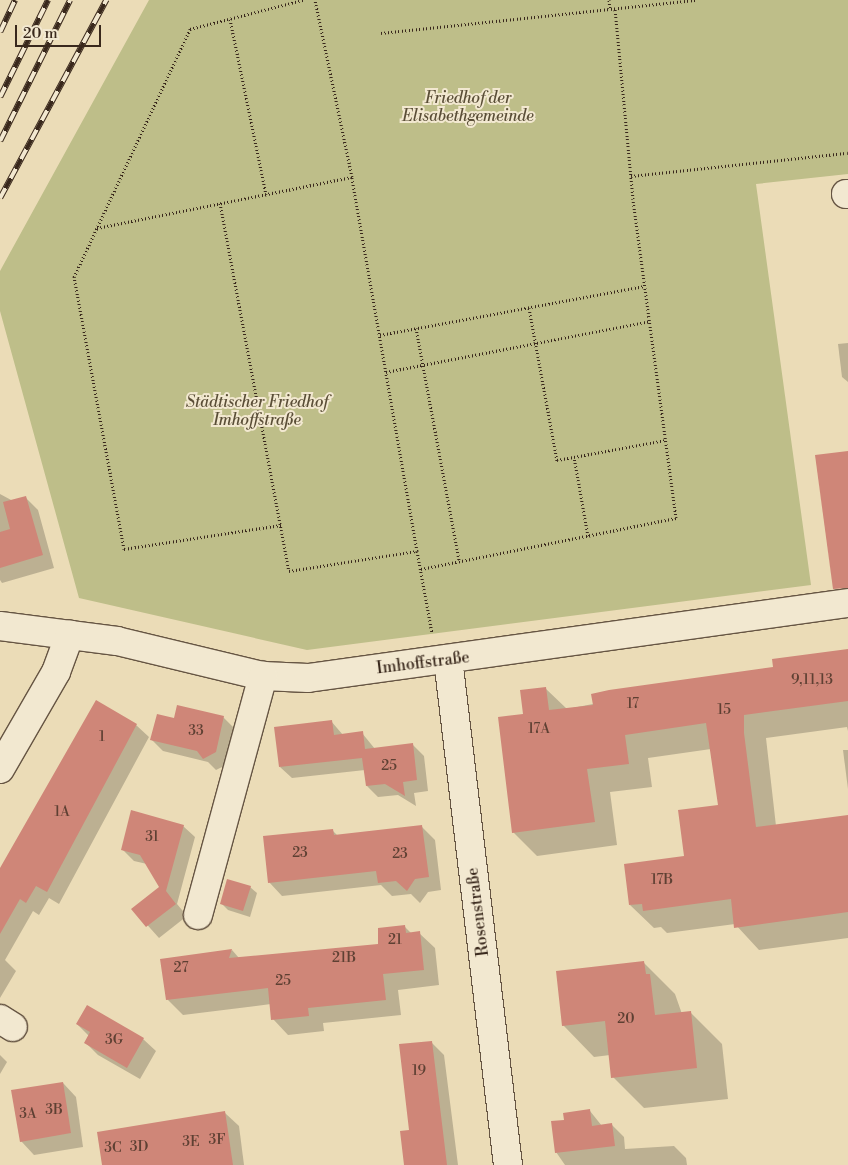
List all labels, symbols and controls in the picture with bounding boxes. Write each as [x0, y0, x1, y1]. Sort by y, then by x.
scale bar [18, 15, 104, 47]
text: 20 m [23, 24, 58, 43]
park label: Friedhof der Elisabethgemeinde [402, 88, 534, 126]
park label: Städtischer Friedhof Imhoffstraße [186, 392, 328, 430]
street label: Imhoffstraße [375, 648, 471, 678]
house number: 9,11,13 [791, 672, 833, 688]
house number: 17 [627, 696, 639, 712]
house number: 15 [717, 702, 731, 718]
house number: 17A [528, 721, 550, 737]
house number: 33 [188, 723, 204, 739]
house number: 1 [99, 729, 105, 745]
house number: 25 [381, 758, 397, 774]
house number: 1A [54, 804, 70, 820]
house number: 31 [145, 829, 159, 845]
house number: 23 [292, 845, 308, 861]
house number: 23 [392, 846, 408, 862]
street label: Rosenstraße [463, 866, 493, 958]
house number: 17B [651, 872, 673, 888]
house number: 21 [388, 932, 402, 948]
house number: 21B [332, 950, 356, 966]
house number: 27 [174, 960, 188, 976]
house number: 25 [275, 973, 291, 989]
house number: 20 [617, 1011, 635, 1027]
house number: 3G [105, 1032, 123, 1048]
house number: 19 [412, 1063, 426, 1079]
house number: 3B [45, 1102, 63, 1118]
house number: 3A [19, 1106, 37, 1122]
house number: 3F [209, 1132, 225, 1148]
house number: 3E [182, 1134, 200, 1150]
house number: 3D [130, 1139, 148, 1155]
house number: 3C [104, 1140, 122, 1156]

